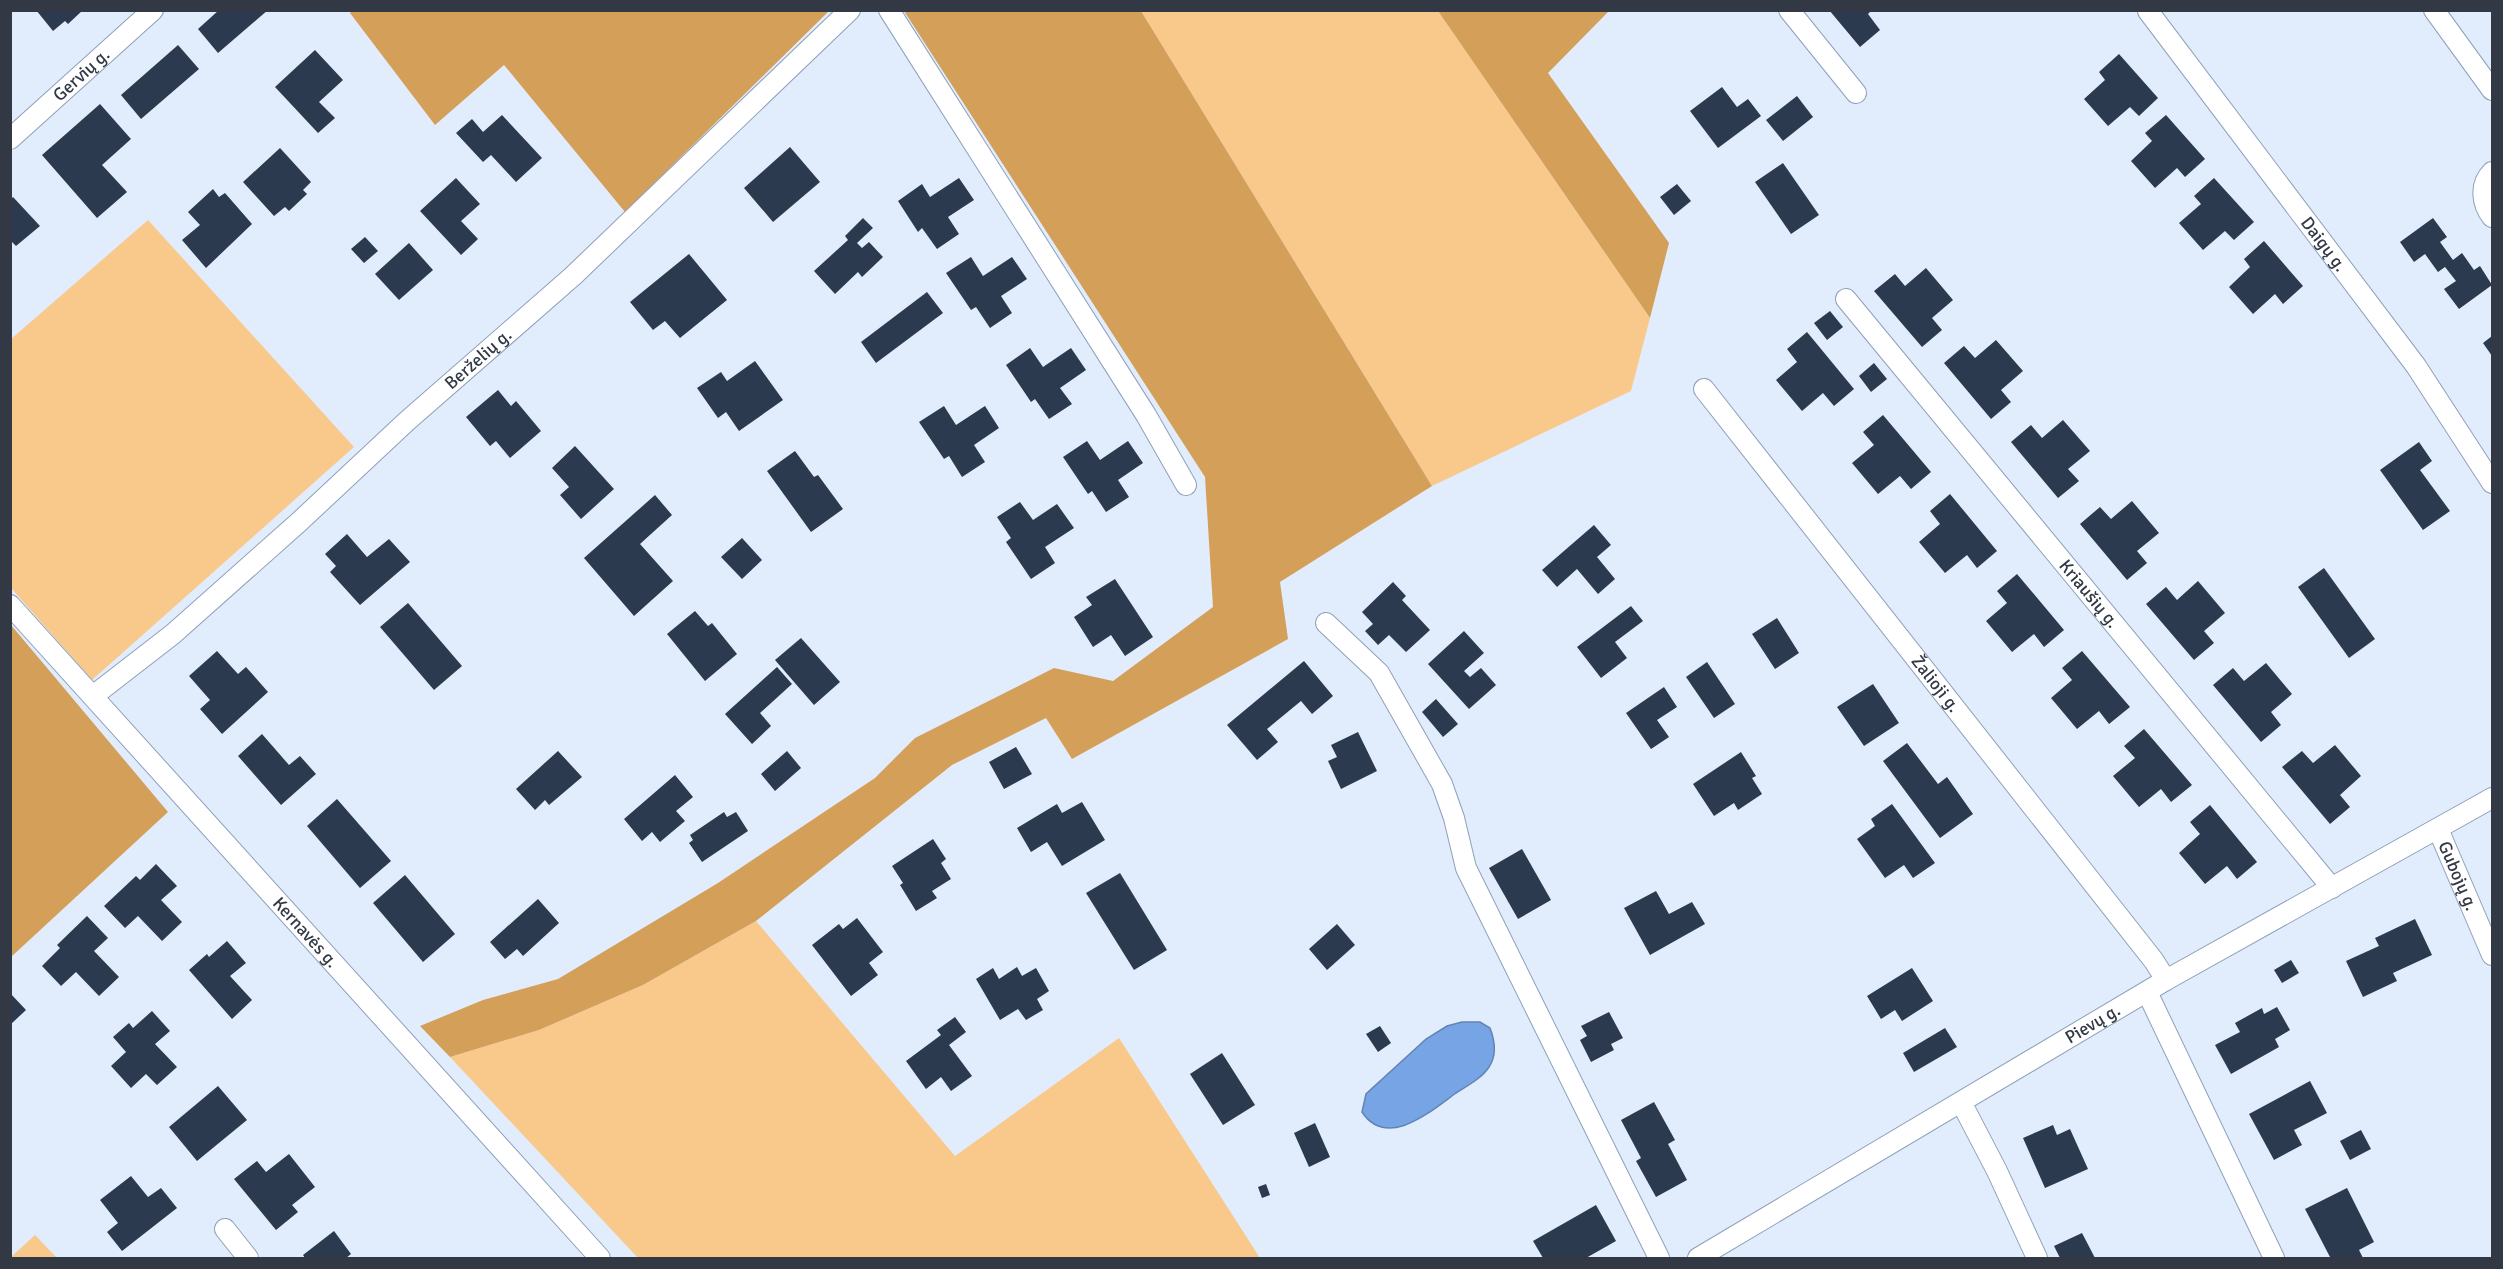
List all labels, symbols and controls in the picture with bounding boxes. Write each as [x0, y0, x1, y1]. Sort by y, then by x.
street label: Gervių g. [48, 44, 114, 106]
street label: Daigų g. [2296, 212, 2352, 276]
street label: Berželių g. [440, 324, 516, 394]
street label: Kriaušių g. [2054, 555, 2124, 632]
street label: Žalioji g. [1907, 651, 1965, 717]
street label: Gubojų g. [2434, 838, 2483, 914]
street label: Kernavės g. [268, 892, 343, 972]
street label: Pievų g. [2061, 999, 2124, 1048]

